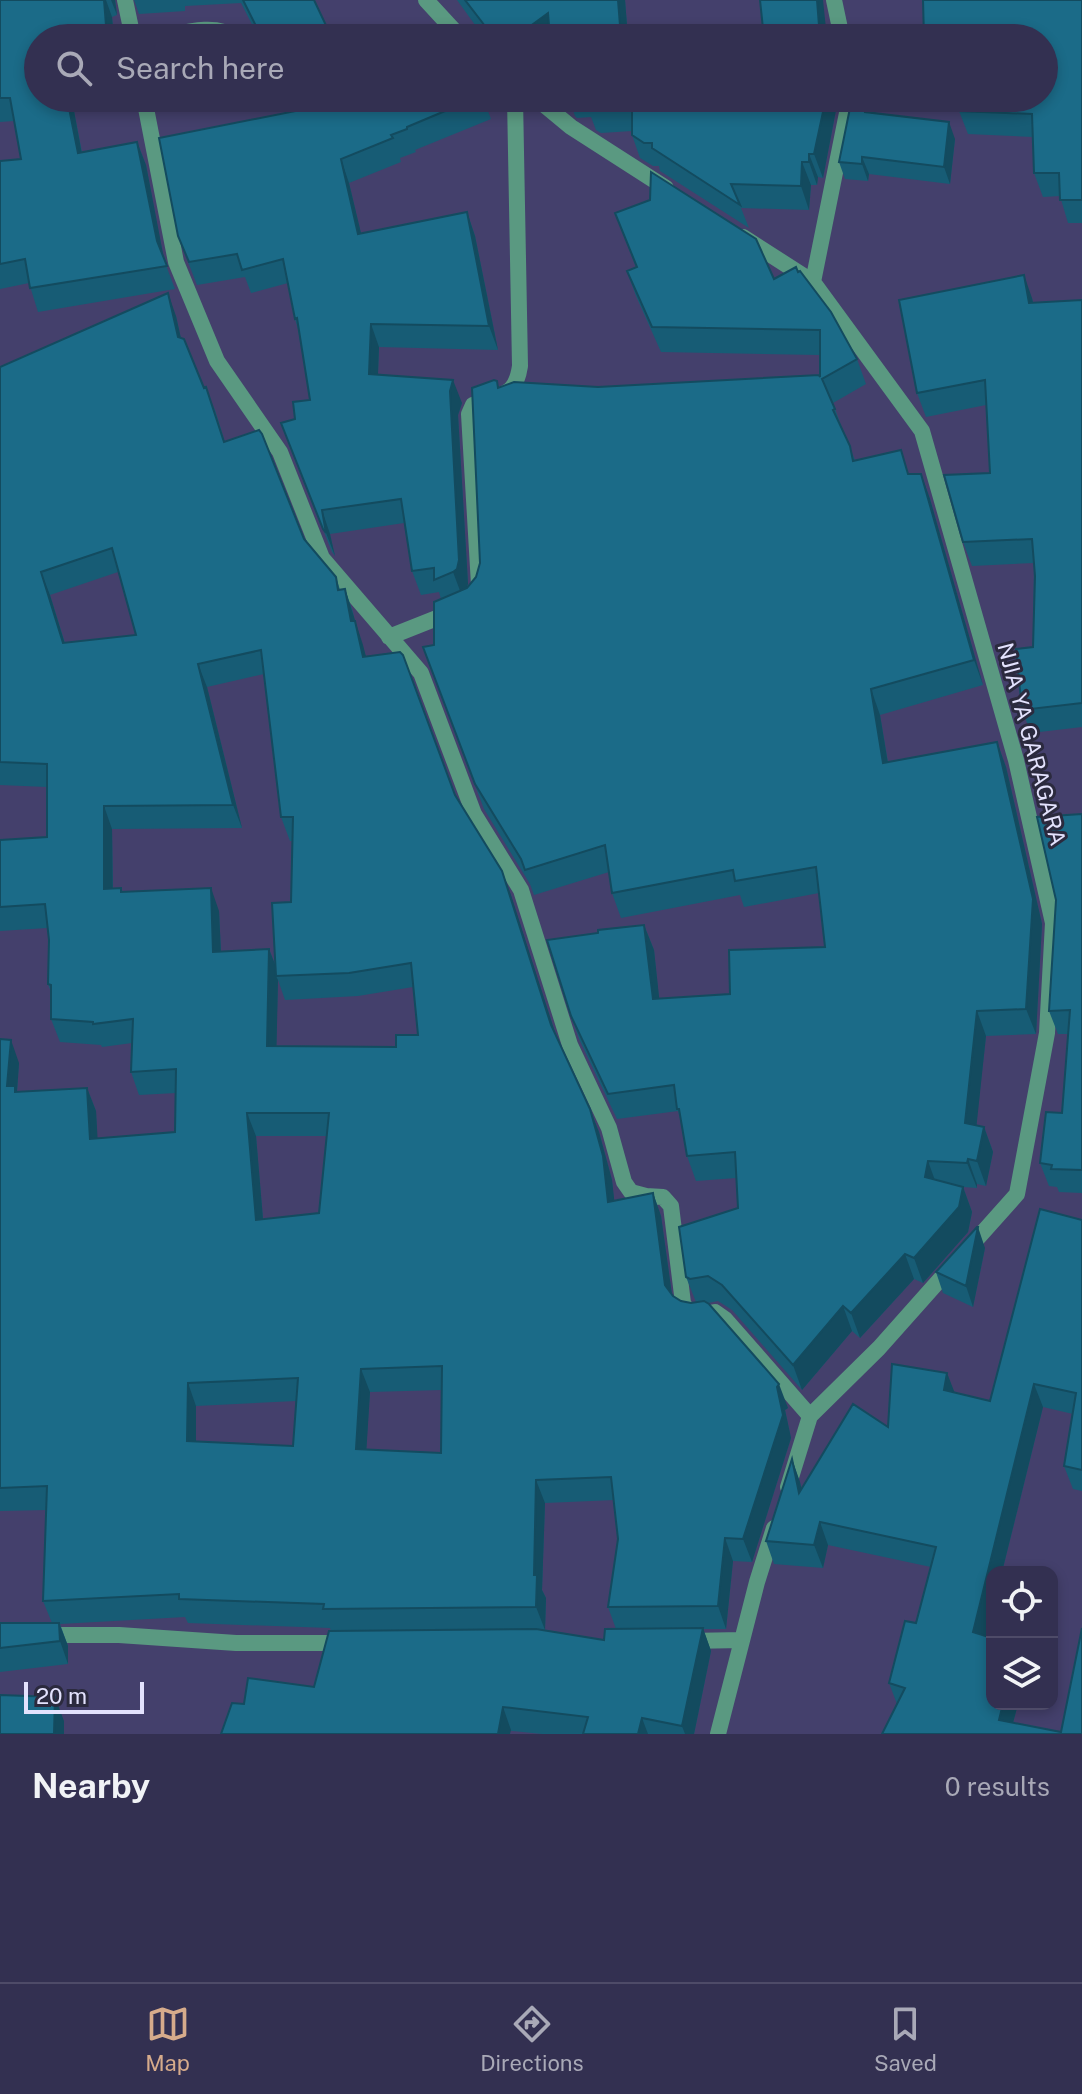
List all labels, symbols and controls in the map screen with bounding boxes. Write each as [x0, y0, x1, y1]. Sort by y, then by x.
search box [24, 24, 1058, 112]
icon: search [52, 46, 96, 90]
text: Search here [116, 50, 284, 86]
street label: NJIA YA GARAGARA [992, 640, 1072, 848]
map controls [986, 1566, 1058, 1710]
button: locate [986, 1566, 1058, 1638]
button: layers [986, 1638, 1058, 1710]
scale bar [24, 1678, 144, 1714]
text: 20 m [36, 1683, 87, 1709]
text: Nearby [32, 1766, 150, 1806]
text: 0 results [945, 1771, 1050, 1802]
tab: Map [145, 2002, 190, 2076]
tab: Directions [480, 2002, 584, 2076]
tab: Saved [874, 2002, 937, 2076]

